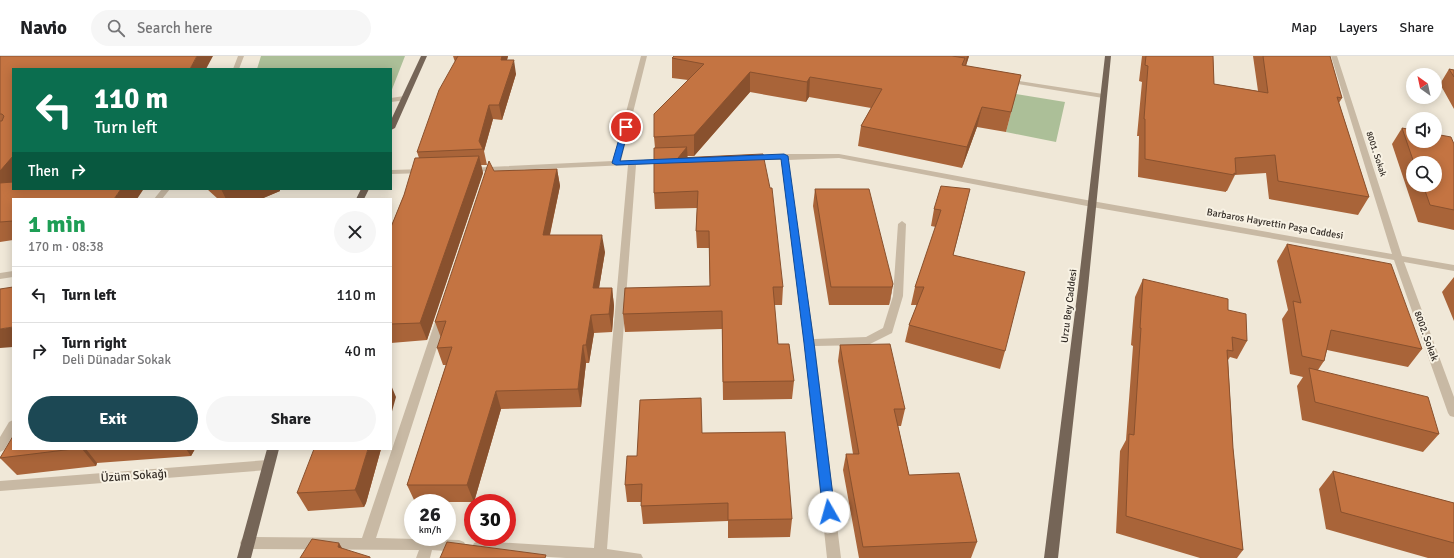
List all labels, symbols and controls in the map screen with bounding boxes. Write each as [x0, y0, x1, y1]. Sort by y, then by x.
search box [91, 10, 371, 46]
text: Navio [20, 16, 67, 40]
icon: search [105, 17, 127, 39]
text: Search here [137, 19, 213, 37]
text: Map [1291, 19, 1317, 36]
text: Layers [1339, 19, 1378, 36]
text: Share [1400, 19, 1434, 36]
north arrow [1406, 68, 1442, 104]
map controls [1406, 68, 1442, 192]
text: 110 m [94, 82, 168, 116]
icon: left [28, 84, 80, 136]
pin [609, 110, 643, 144]
button: sound [1406, 112, 1442, 148]
text: Turn left [94, 116, 157, 138]
icon: arrive [615, 116, 637, 138]
street label: 8001. Sokak [1363, 130, 1389, 179]
button: search [1406, 156, 1442, 192]
icon: right [67, 160, 89, 182]
text: Then [28, 162, 59, 180]
street label: Barbaros Hayrettin Paşa Caddesi [1206, 206, 1344, 242]
text: 1 min [28, 209, 86, 239]
button: close [334, 211, 376, 253]
text: 170 m · 08:38 [28, 239, 104, 255]
street label: Urzu Bey Caddesi [1059, 268, 1079, 344]
icon: left [28, 284, 50, 306]
text: Turn left [62, 286, 116, 304]
text: 110 m [336, 286, 376, 304]
street label: 8002. Sokak [1411, 309, 1441, 363]
text: Turn right [62, 334, 127, 352]
icon: right [28, 340, 50, 362]
text: 40 m [345, 342, 376, 360]
text: Deli Dünadar Sokak [62, 352, 171, 368]
button: Exit [28, 396, 198, 442]
button: Share [206, 396, 376, 442]
street label: Üzüm Sokağı [100, 466, 168, 486]
position arrow [808, 491, 850, 533]
speed limit sign: 30 [464, 494, 516, 546]
text: 26 [419, 502, 441, 527]
text: km/h [419, 524, 441, 536]

